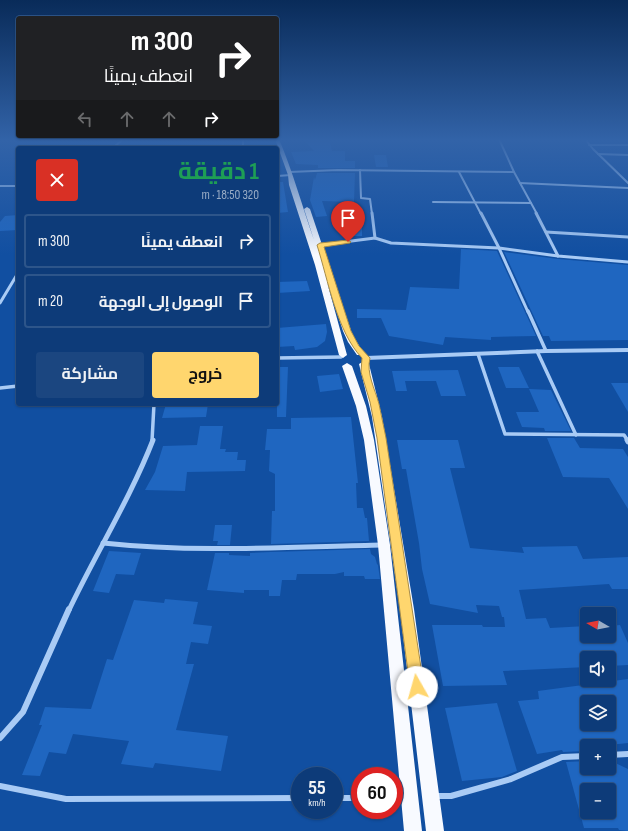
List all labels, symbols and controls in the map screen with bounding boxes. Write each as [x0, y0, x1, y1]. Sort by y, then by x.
text: 300 m [131, 25, 193, 58]
icon: right [207, 32, 259, 84]
text: انعطف يمينًا [104, 66, 193, 87]
icon: left [74, 108, 96, 130]
icon: ahead [116, 108, 138, 130]
icon: ahead [158, 108, 180, 130]
icon: right [200, 108, 222, 130]
text: 1 دقيقة [178, 157, 259, 186]
button: close [36, 159, 78, 201]
text: 320 m · 18:50 [202, 187, 259, 203]
pin [331, 201, 365, 242]
icon: arrive [337, 207, 359, 229]
icon: right [235, 230, 257, 252]
text: 300 m [38, 232, 70, 251]
text: انعطف يمينًا [141, 233, 223, 252]
icon: arrive [235, 290, 257, 312]
text: 20 m [38, 292, 63, 311]
text: الوصول إلى الوجهة [99, 293, 223, 312]
button: مشاركة [36, 352, 144, 398]
button: خروج [152, 352, 259, 398]
north arrow [580, 607, 616, 643]
map controls [580, 607, 616, 819]
button: sound [580, 651, 616, 687]
position arrow [396, 666, 438, 708]
button: layers [580, 695, 616, 731]
button: + [580, 739, 616, 775]
speed limit sign: 60 [351, 767, 403, 819]
text: 55 [308, 776, 326, 800]
button: − [580, 783, 616, 819]
text: km/h [308, 797, 326, 809]

